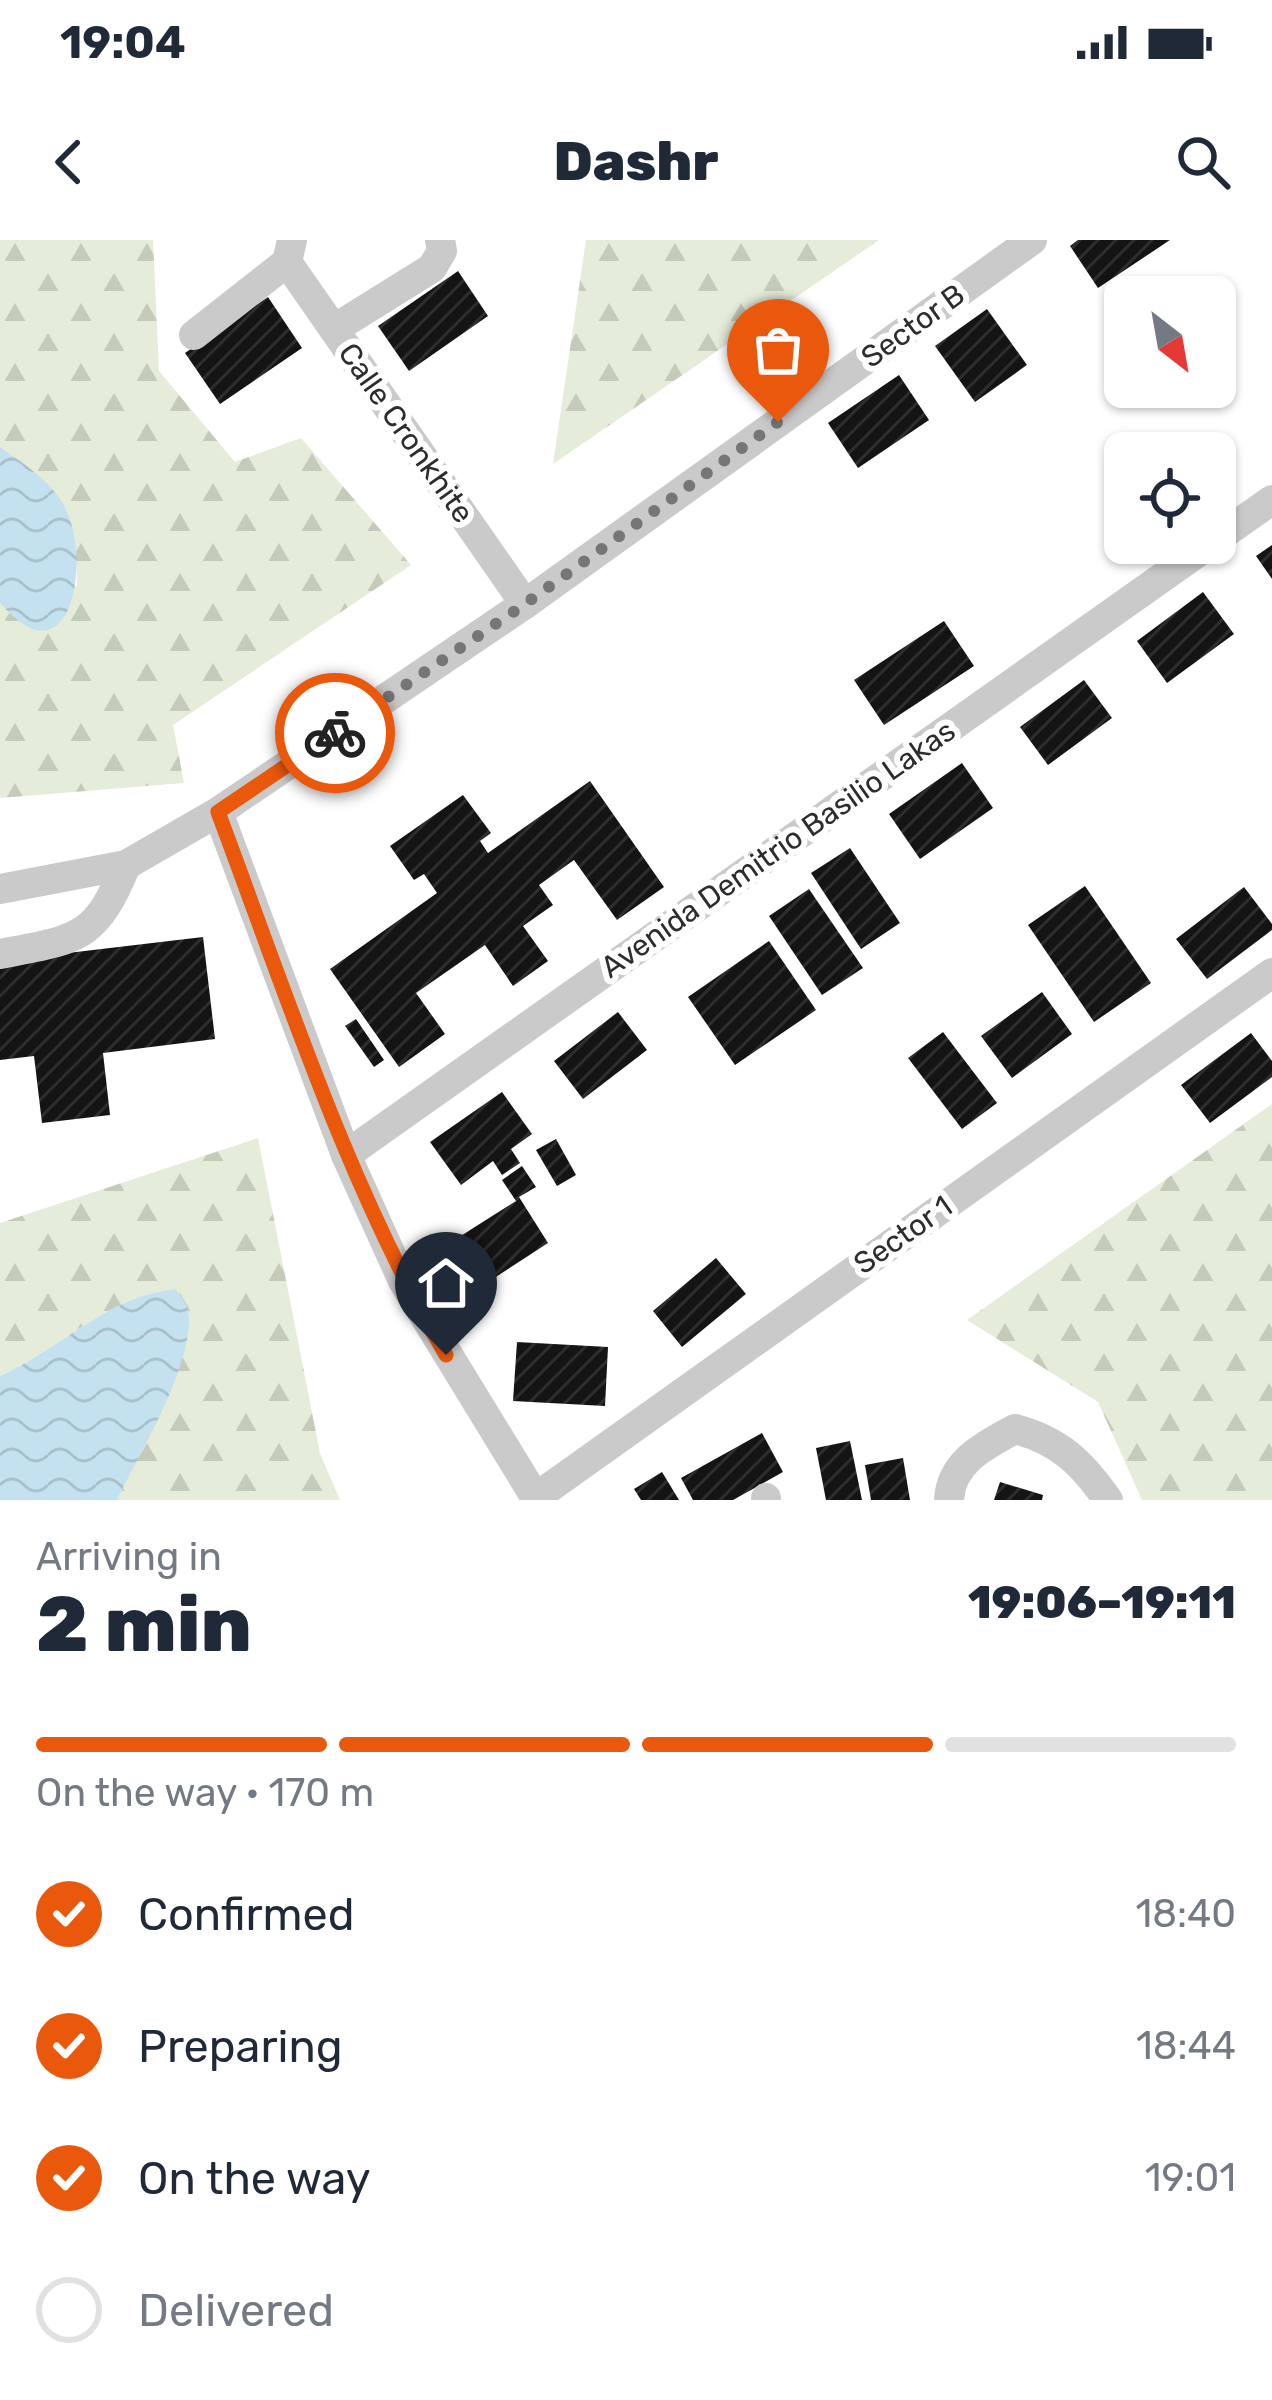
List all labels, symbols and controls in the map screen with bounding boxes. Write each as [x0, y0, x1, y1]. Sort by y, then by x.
text: 19:04 [60, 16, 186, 69]
icon: back [36, 129, 102, 195]
icon: search [1170, 129, 1236, 195]
text: Dashr [553, 130, 719, 194]
street label: Sector B [854, 276, 972, 376]
north arrow [1104, 276, 1236, 408]
map controls [1104, 276, 1236, 564]
pin [727, 299, 829, 422]
icon: bag [745, 317, 811, 383]
street label: Calle Cronkhite [331, 336, 481, 530]
button: locate [1104, 432, 1236, 564]
courier [275, 673, 395, 793]
icon: bike [302, 700, 368, 766]
street label: Avenida Demitrio Basilio Lakas [594, 713, 962, 985]
street label: Sector 1 [847, 1188, 959, 1282]
pin [395, 1232, 497, 1355]
icon: home [413, 1250, 479, 1316]
text: Arriving in [36, 1534, 222, 1580]
text: 19:06–19:11 [968, 1576, 1236, 1629]
text: 2 min [36, 1578, 252, 1671]
text: On the way · 170 m [36, 1770, 374, 1816]
icon: check [36, 1881, 102, 1947]
text: Confirmed [138, 1888, 355, 1941]
text: 18:40 [1136, 1891, 1236, 1937]
icon: check [36, 2013, 102, 2079]
text: Preparing [138, 2020, 343, 2073]
text: 18:44 [1136, 2023, 1236, 2069]
icon: check [36, 2145, 102, 2211]
text: On the way [138, 2152, 371, 2205]
text: 19:01 [1145, 2155, 1236, 2201]
text: Delivered [138, 2284, 334, 2337]

